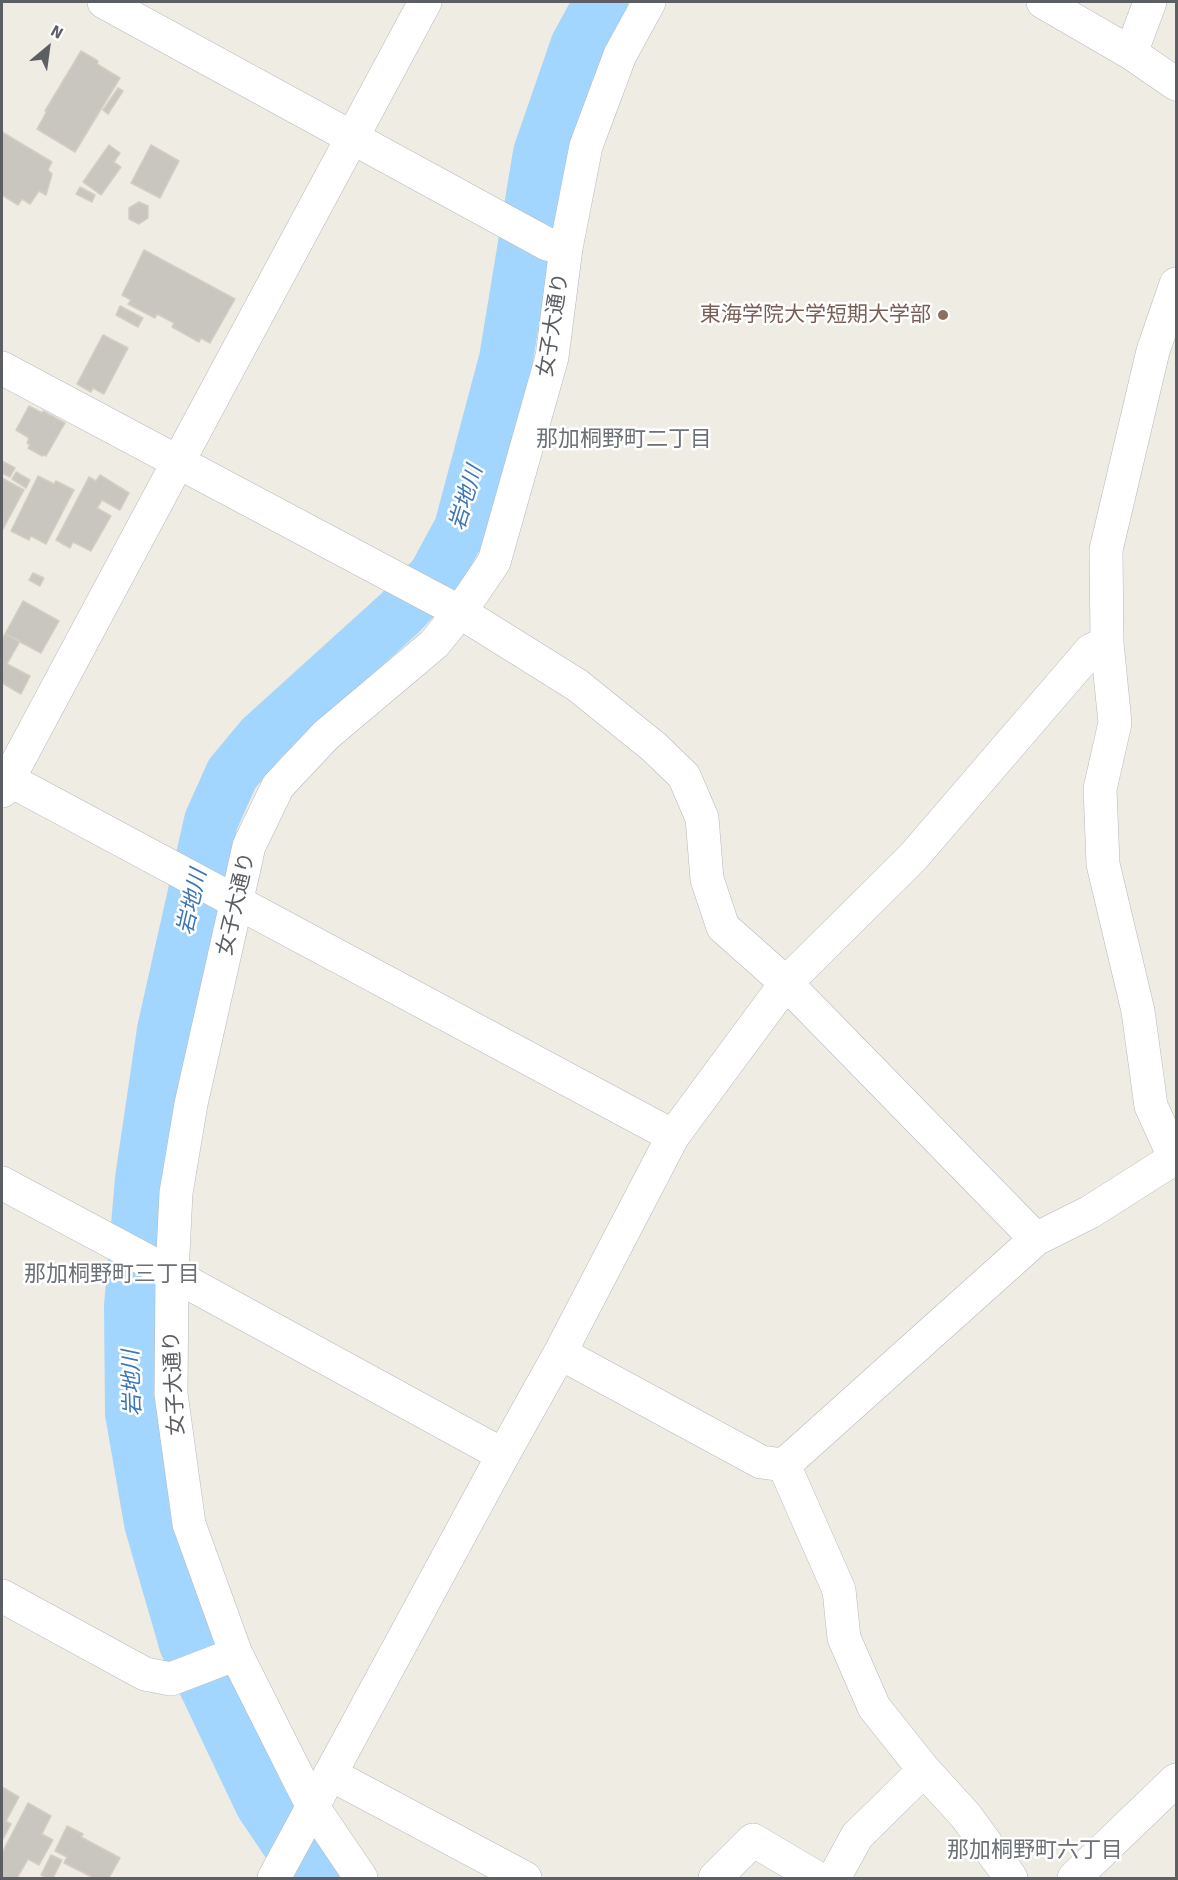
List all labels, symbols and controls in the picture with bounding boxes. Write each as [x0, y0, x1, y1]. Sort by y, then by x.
north arrow [18, 18, 78, 78]
text: N [47, 21, 66, 44]
street label: 女子大通り [533, 271, 575, 379]
place label: 東海学院大学短期大学部 [700, 302, 931, 328]
marker: 東海学院大学短期大学部 [936, 308, 950, 322]
district label: 那加桐野町二丁目 [536, 427, 712, 453]
water label: 岩地川 [445, 463, 489, 533]
street label: 女子大通り [213, 850, 261, 958]
water label: 岩地川 [173, 867, 213, 937]
district label: 那加桐野町三丁目 [24, 1262, 200, 1288]
street label: 女子大通り [160, 1330, 190, 1436]
water label: 岩地川 [119, 1350, 147, 1416]
district label: 那加桐野町六丁目 [947, 1838, 1123, 1864]

